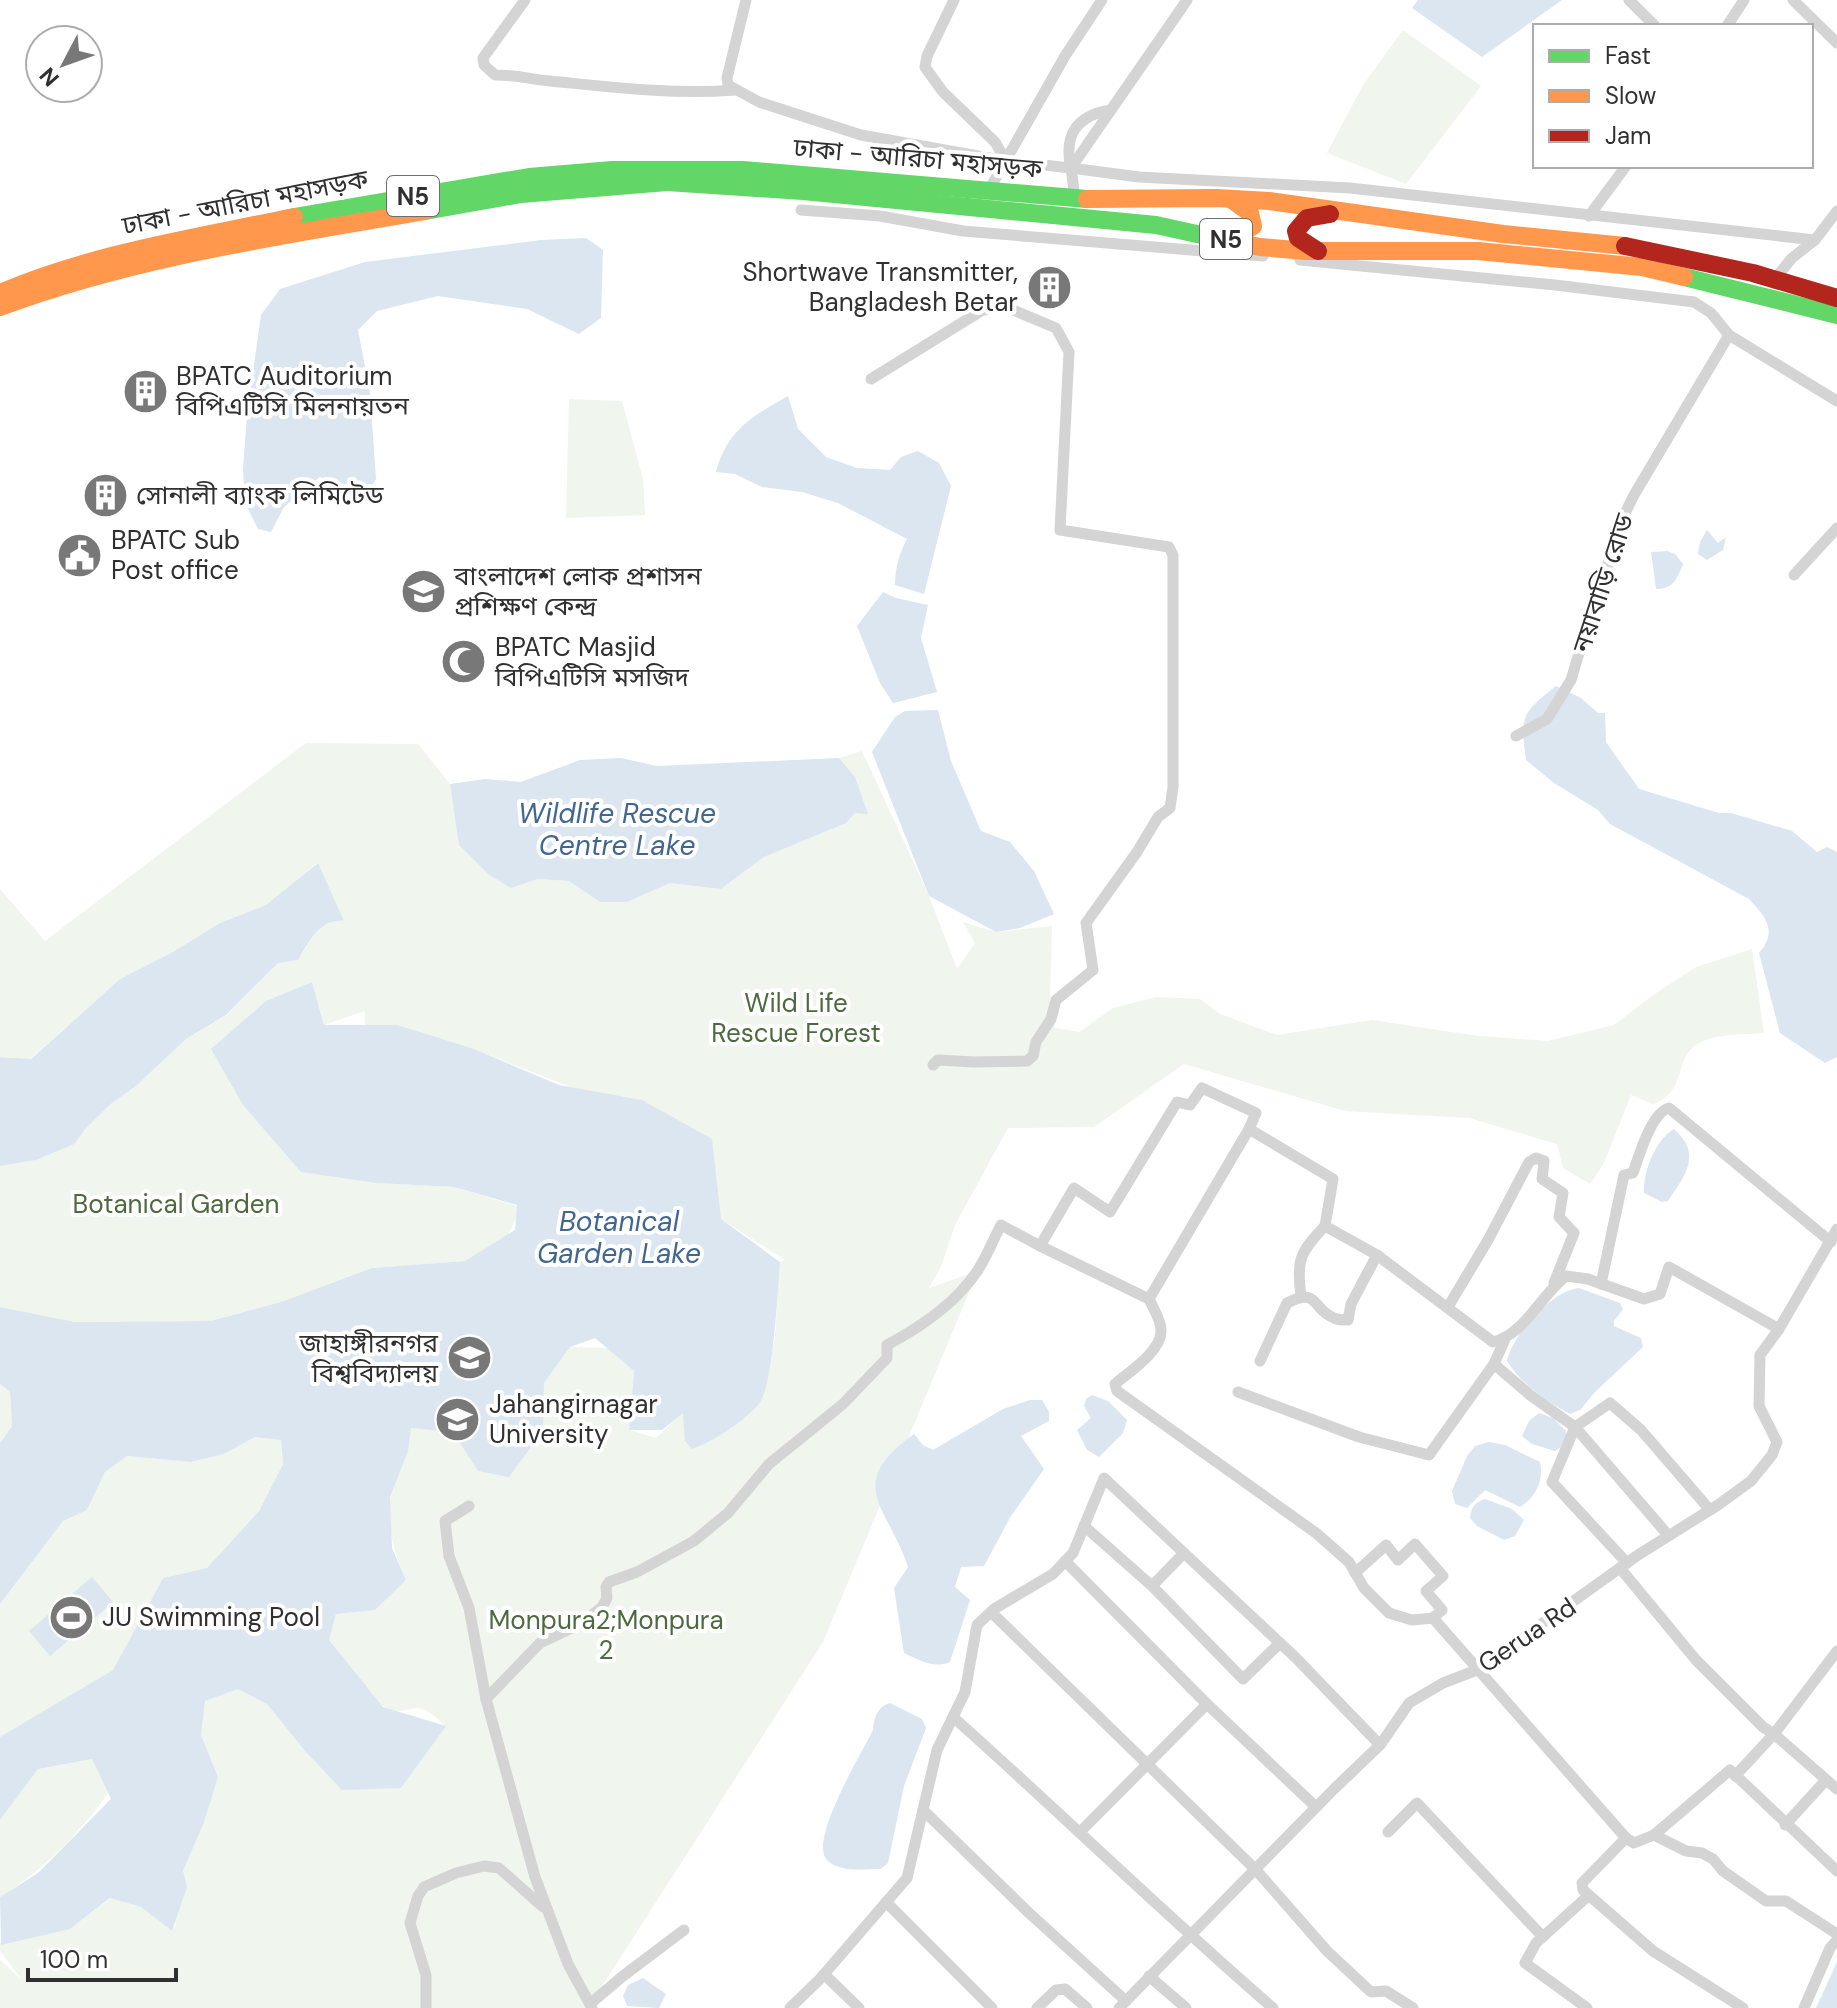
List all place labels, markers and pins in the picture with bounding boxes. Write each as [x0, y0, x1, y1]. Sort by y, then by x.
place label: Shortwave Transmitter, Bangladesh Betar [742, 255, 1018, 319]
building icon: Shortwave Transmitter, Bangladesh Betar [1025, 263, 1073, 311]
place label: BPATC Auditorium বিপিএটিসি মিলনায়তন [175, 359, 409, 423]
building icon: BPATC Auditorium বিপিএটিসি মিলনায়তন [121, 367, 169, 415]
building icon: সোনালী ব্যাংক লিমিটেড [81, 471, 129, 519]
place label: সোনালী ব্যাংক লিমিটেড [136, 478, 384, 512]
place label: BPATC Sub Post office [111, 523, 240, 587]
public building icon: BPATC Sub Post office [56, 531, 104, 579]
place label: বাংলাদেশ লোক প্রশাসন প্রশিক্ষণ কেন্দ্র [453, 559, 702, 623]
school or university icon: বাংলাদেশ লোক প্রশাসন প্রশিক্ষণ কেন্দ্র [399, 567, 447, 615]
place label: BPATC Masjid বিপিএটিসি মসজিদ [494, 630, 690, 694]
mosque icon: BPATC Masjid বিপিএটিসি মসজিদ [440, 638, 488, 686]
place label: জাহাঙ্গীরনগর বিশ্ববিদ্যালয় [299, 1326, 439, 1390]
school or university icon: জাহাঙ্গীরনগর বিশ্ববিদ্যালয় [445, 1334, 493, 1382]
place label: Jahangirnagar University [489, 1387, 658, 1451]
school or university icon: Jahangirnagar University [434, 1395, 482, 1443]
sports icon: JU Swimming Pool [47, 1593, 95, 1641]
place label: JU Swimming Pool [102, 1600, 320, 1634]

